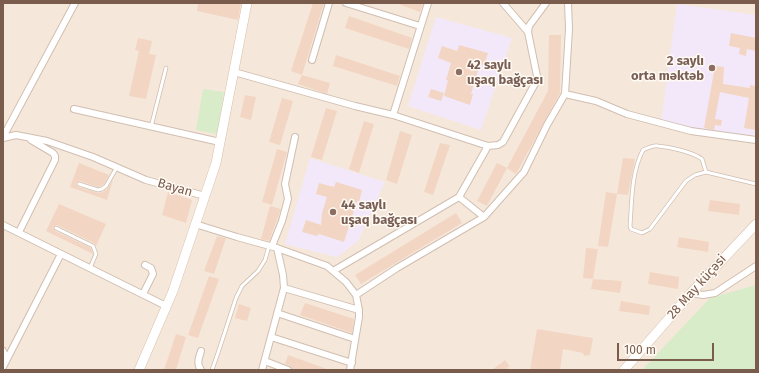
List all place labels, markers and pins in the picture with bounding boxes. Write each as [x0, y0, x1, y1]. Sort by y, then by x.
place label: 2 saylı orta məktəb [631, 53, 704, 84]
place label: 42 saylı uşaq bağçası [467, 57, 543, 88]
marker: 2 saylı orta məktəb [707, 63, 717, 73]
marker: 42 saylı uşaq bağçası [454, 67, 464, 77]
place label: 44 saylı uşaq bağçası [341, 197, 417, 228]
marker: 44 saylı uşaq bağçası [328, 207, 338, 217]

